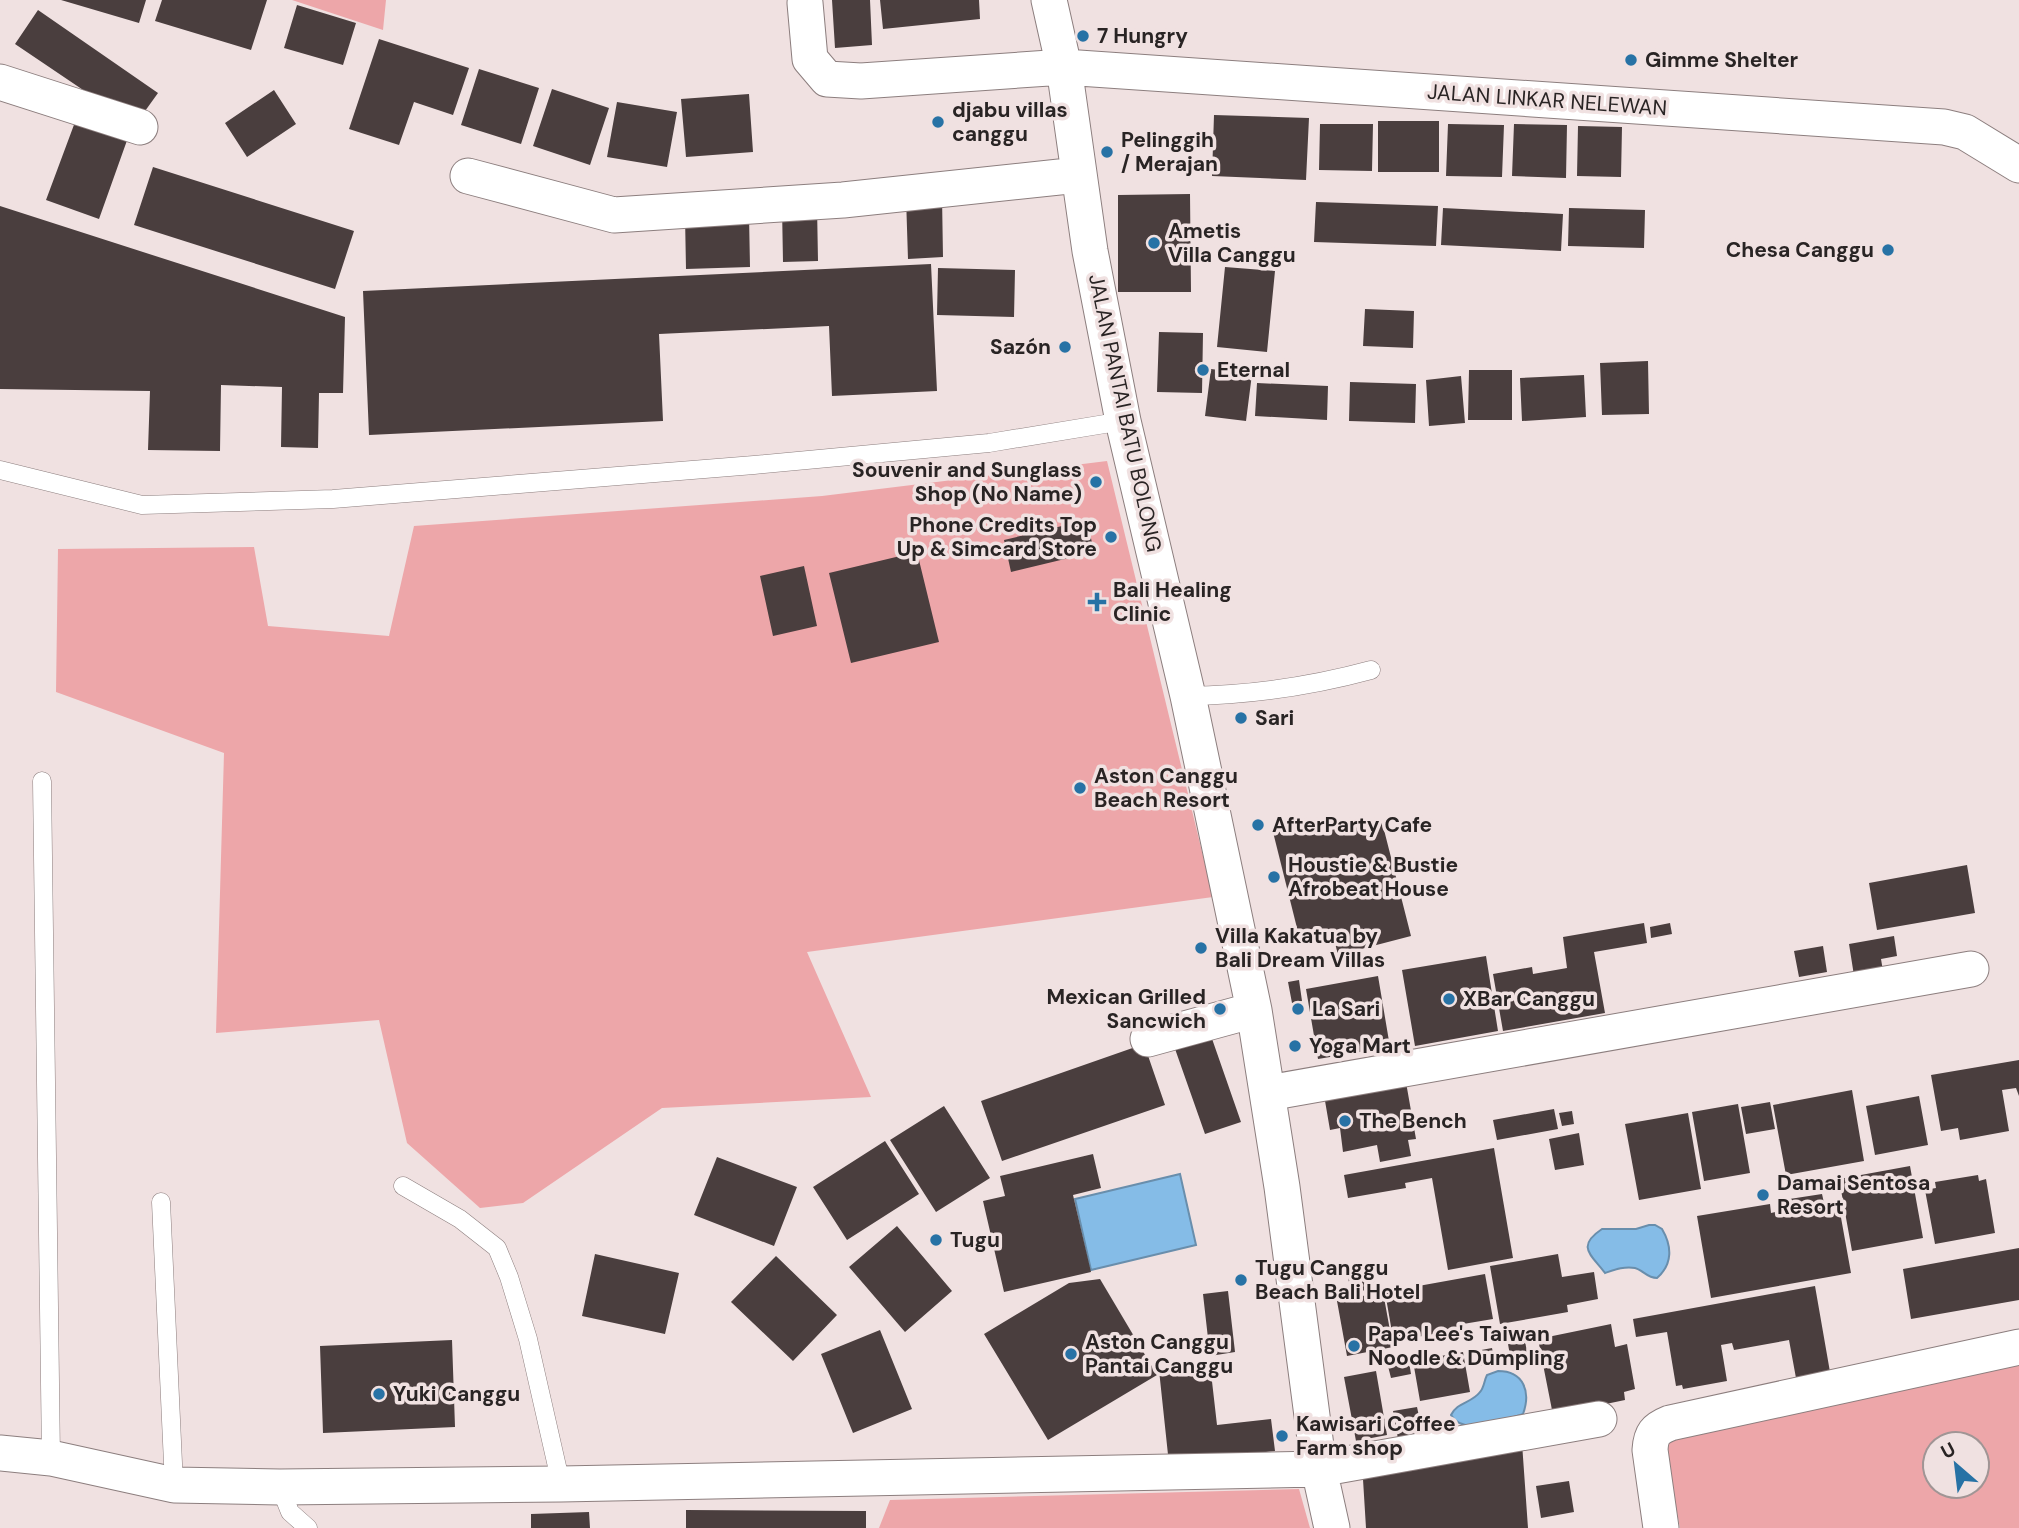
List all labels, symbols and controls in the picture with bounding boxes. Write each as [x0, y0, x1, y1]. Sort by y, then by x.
place label: 7 Hungry [1097, 22, 1188, 50]
marker: 7 Hungry [1075, 28, 1091, 44]
place label: Gimme Shelter [1645, 46, 1799, 74]
marker: Gimme Shelter [1623, 52, 1639, 68]
street label: JALAN LINKAR NELEWAN [1426, 78, 1668, 122]
place label: djabu villas canggu [952, 96, 1068, 148]
marker: djabu villas canggu [930, 114, 946, 130]
place label: Pelinggih / Merajan [1121, 126, 1218, 178]
marker: Pelinggih / Merajan [1099, 144, 1115, 160]
place label: Ametis Villa Canggu [1168, 217, 1296, 269]
marker: Ametis Villa Canggu [1146, 235, 1162, 251]
place label: Chesa Canggu [1726, 236, 1874, 264]
marker: Chesa Canggu [1880, 242, 1896, 258]
street label: JALAN PANTAI BATU BOLONG [1082, 271, 1168, 555]
place label: Sazón [990, 333, 1051, 361]
marker: Sazón [1057, 339, 1073, 355]
place label: Eternal [1217, 356, 1290, 384]
marker: Eternal [1195, 362, 1211, 378]
place label: Souvenir and Sunglass Shop (No Name) [852, 456, 1082, 508]
marker: Souvenir and Sunglass Shop (No Name) [1088, 474, 1104, 490]
place label: Phone Credits Top Up & Simcard Store [897, 511, 1097, 563]
marker: Phone Credits Top Up & Simcard Store [1103, 529, 1119, 545]
place label: Bali Healing Clinic [1113, 576, 1232, 628]
marker: Bali Healing Clinic [1087, 592, 1107, 612]
place label: Sari [1255, 704, 1294, 732]
marker: Sari [1233, 710, 1249, 726]
place label: Aston Canggu Beach Resort [1094, 762, 1238, 814]
marker: Aston Canggu Beach Resort [1072, 780, 1088, 796]
place label: AfterParty Cafe [1272, 811, 1432, 839]
marker: AfterParty Cafe [1250, 817, 1266, 833]
place label: Houstie & Bustie Afrobeat House [1288, 851, 1458, 903]
marker: Houstie & Bustie Afrobeat House [1266, 869, 1282, 885]
place label: Villa Kakatua by Bali Dream Villas [1215, 922, 1385, 974]
marker: Villa Kakatua by Bali Dream Villas [1193, 940, 1209, 956]
place label: Mexican Grilled Sancwich [1047, 983, 1206, 1035]
place label: XBar Canggu [1463, 985, 1595, 1013]
marker: XBar Canggu [1441, 991, 1457, 1007]
place label: La Sari [1312, 995, 1380, 1023]
marker: Mexican Grilled Sancwich [1212, 1001, 1228, 1017]
marker: La Sari [1290, 1001, 1306, 1017]
place label: Yoga Mart [1309, 1032, 1411, 1060]
marker: Yoga Mart [1287, 1038, 1303, 1054]
place label: The Bench [1359, 1107, 1467, 1135]
marker: The Bench [1337, 1113, 1353, 1129]
place label: Damai Sentosa Resort [1777, 1169, 1930, 1221]
marker: Damai Sentosa Resort [1755, 1187, 1771, 1203]
place label: Tugu [950, 1226, 1000, 1254]
marker: Tugu [928, 1232, 944, 1248]
place label: Tugu Canggu Beach Bali Hotel [1255, 1254, 1420, 1306]
marker: Tugu Canggu Beach Bali Hotel [1233, 1272, 1249, 1288]
place label: Papa Lee's Taiwan Noodle & Dumpling [1368, 1320, 1565, 1372]
place label: Aston Canggu Pantai Canggu [1085, 1328, 1233, 1380]
marker: Papa Lee's Taiwan Noodle & Dumpling [1346, 1338, 1362, 1354]
marker: Aston Canggu Pantai Canggu [1063, 1346, 1079, 1362]
place label: Yuki Canggu [393, 1380, 520, 1408]
marker: Yuki Canggu [371, 1386, 387, 1402]
place label: Kawisari Coffee Farm shop [1296, 1410, 1456, 1462]
marker: Kawisari Coffee Farm shop [1274, 1428, 1290, 1444]
north arrow [1921, 1430, 1991, 1500]
text: U [1937, 1436, 1960, 1465]

